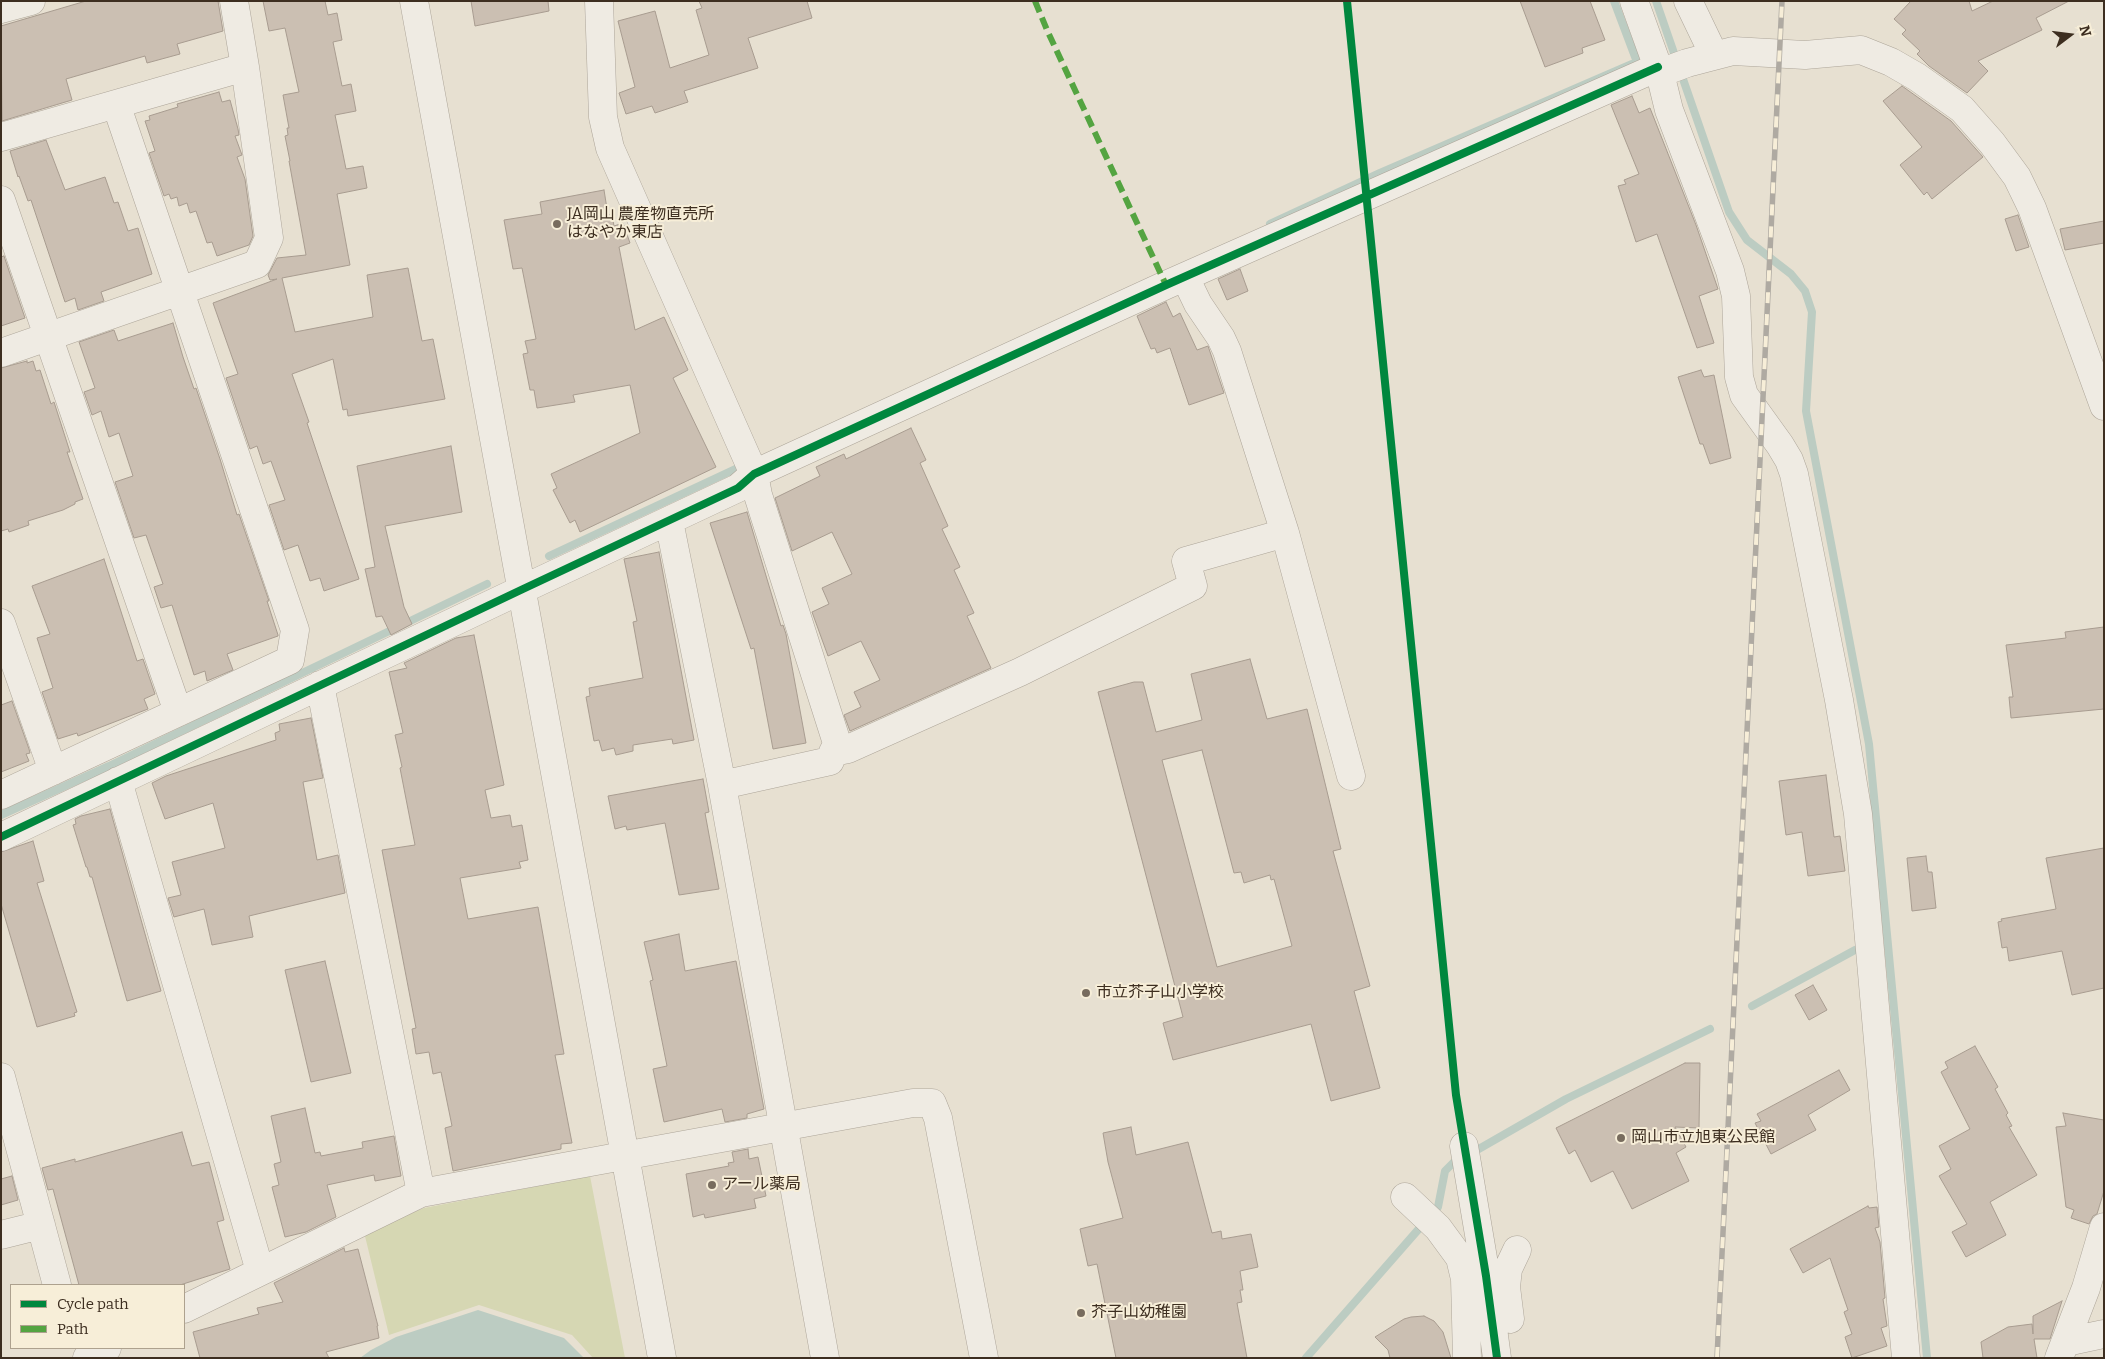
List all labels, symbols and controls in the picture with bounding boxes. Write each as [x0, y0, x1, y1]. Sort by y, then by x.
north arrow [2045, 10, 2095, 60]
text: N [2075, 24, 2095, 38]
place label: JA岡山 農産物直売所 はなやか東店 [567, 205, 714, 243]
marker: JA岡山 農産物直売所 はなやか東店 [551, 218, 563, 230]
place label: 市立芥子山小学校 [1096, 983, 1224, 1003]
marker: 市立芥子山小学校 [1080, 987, 1092, 999]
place label: 岡山市立旭東公民館 [1631, 1128, 1775, 1148]
marker: 岡山市立旭東公民館 [1615, 1132, 1627, 1144]
place label: アール薬局 [722, 1175, 801, 1195]
marker: アール薬局 [706, 1179, 718, 1191]
legend [10, 1284, 185, 1349]
text: Cycle path [57, 1295, 129, 1313]
place label: 芥子山幼稚園 [1091, 1303, 1187, 1323]
marker: 芥子山幼稚園 [1075, 1307, 1087, 1319]
text: Path [57, 1320, 88, 1338]

